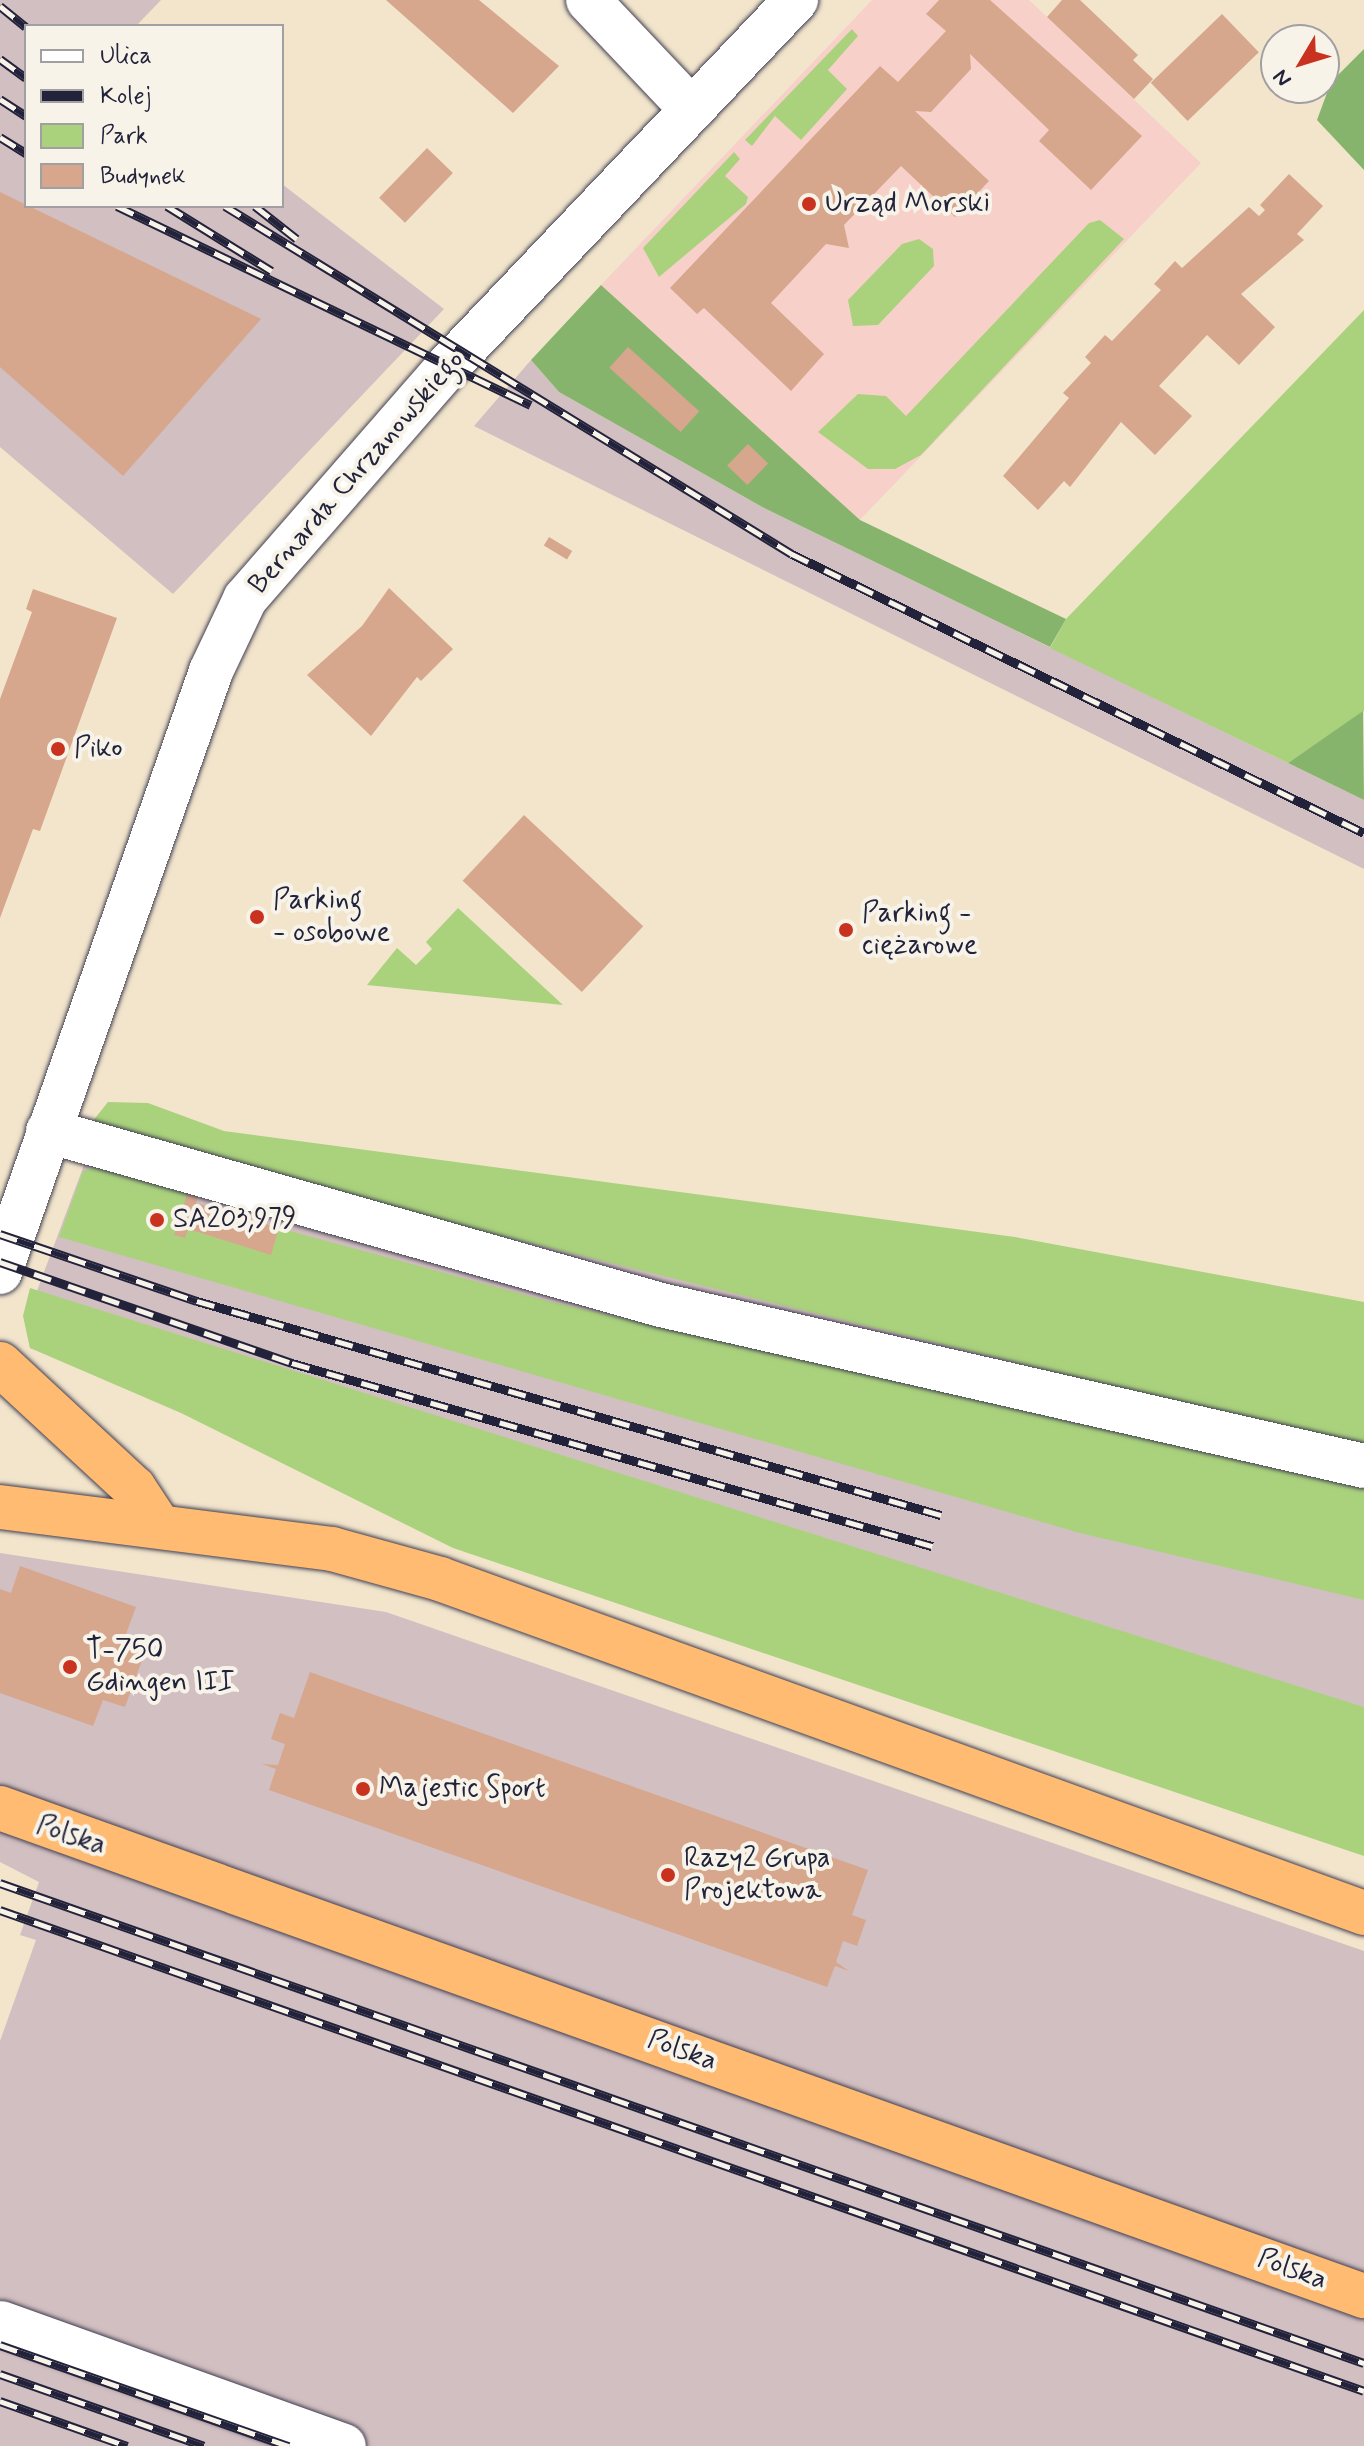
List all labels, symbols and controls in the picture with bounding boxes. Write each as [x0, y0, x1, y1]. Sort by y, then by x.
legend [24, 24, 284, 208]
north arrow [1260, 24, 1340, 104]
text: Ulica [100, 41, 152, 72]
text: N [1267, 63, 1298, 92]
text: Kolej [100, 81, 151, 112]
text: Park [100, 121, 148, 152]
text: Budynek [100, 161, 186, 192]
place label: Urząd Morski [825, 187, 984, 221]
marker: Urząd Morski [800, 195, 818, 213]
street label: Bernarda Chrzanowskiego [238, 339, 476, 607]
place label: Piko [74, 732, 123, 766]
marker: Piko [49, 740, 67, 758]
place label: Parking - osobowe [273, 884, 390, 950]
place label: Parking - ciężarowe [862, 897, 978, 963]
marker: Parking - osobowe [248, 908, 266, 926]
marker: Parking - ciężarowe [837, 921, 855, 939]
place label: SA203,979 [173, 1203, 297, 1237]
marker: SA203,979 [148, 1211, 166, 1229]
place label: T-750 Gdingen III [86, 1634, 234, 1700]
marker: T-750 Gdingen III [61, 1658, 79, 1676]
place label: Majestic Sport [379, 1772, 555, 1806]
marker: Majestic Sport [354, 1780, 372, 1798]
street label: Polska [32, 1809, 110, 1863]
place label: Razy2 Grupa Projektowa [684, 1842, 830, 1908]
marker: Razy2 Grupa Projektowa [659, 1866, 677, 1884]
street label: Polska [643, 2023, 721, 2079]
street label: Polska [1253, 2242, 1331, 2298]

